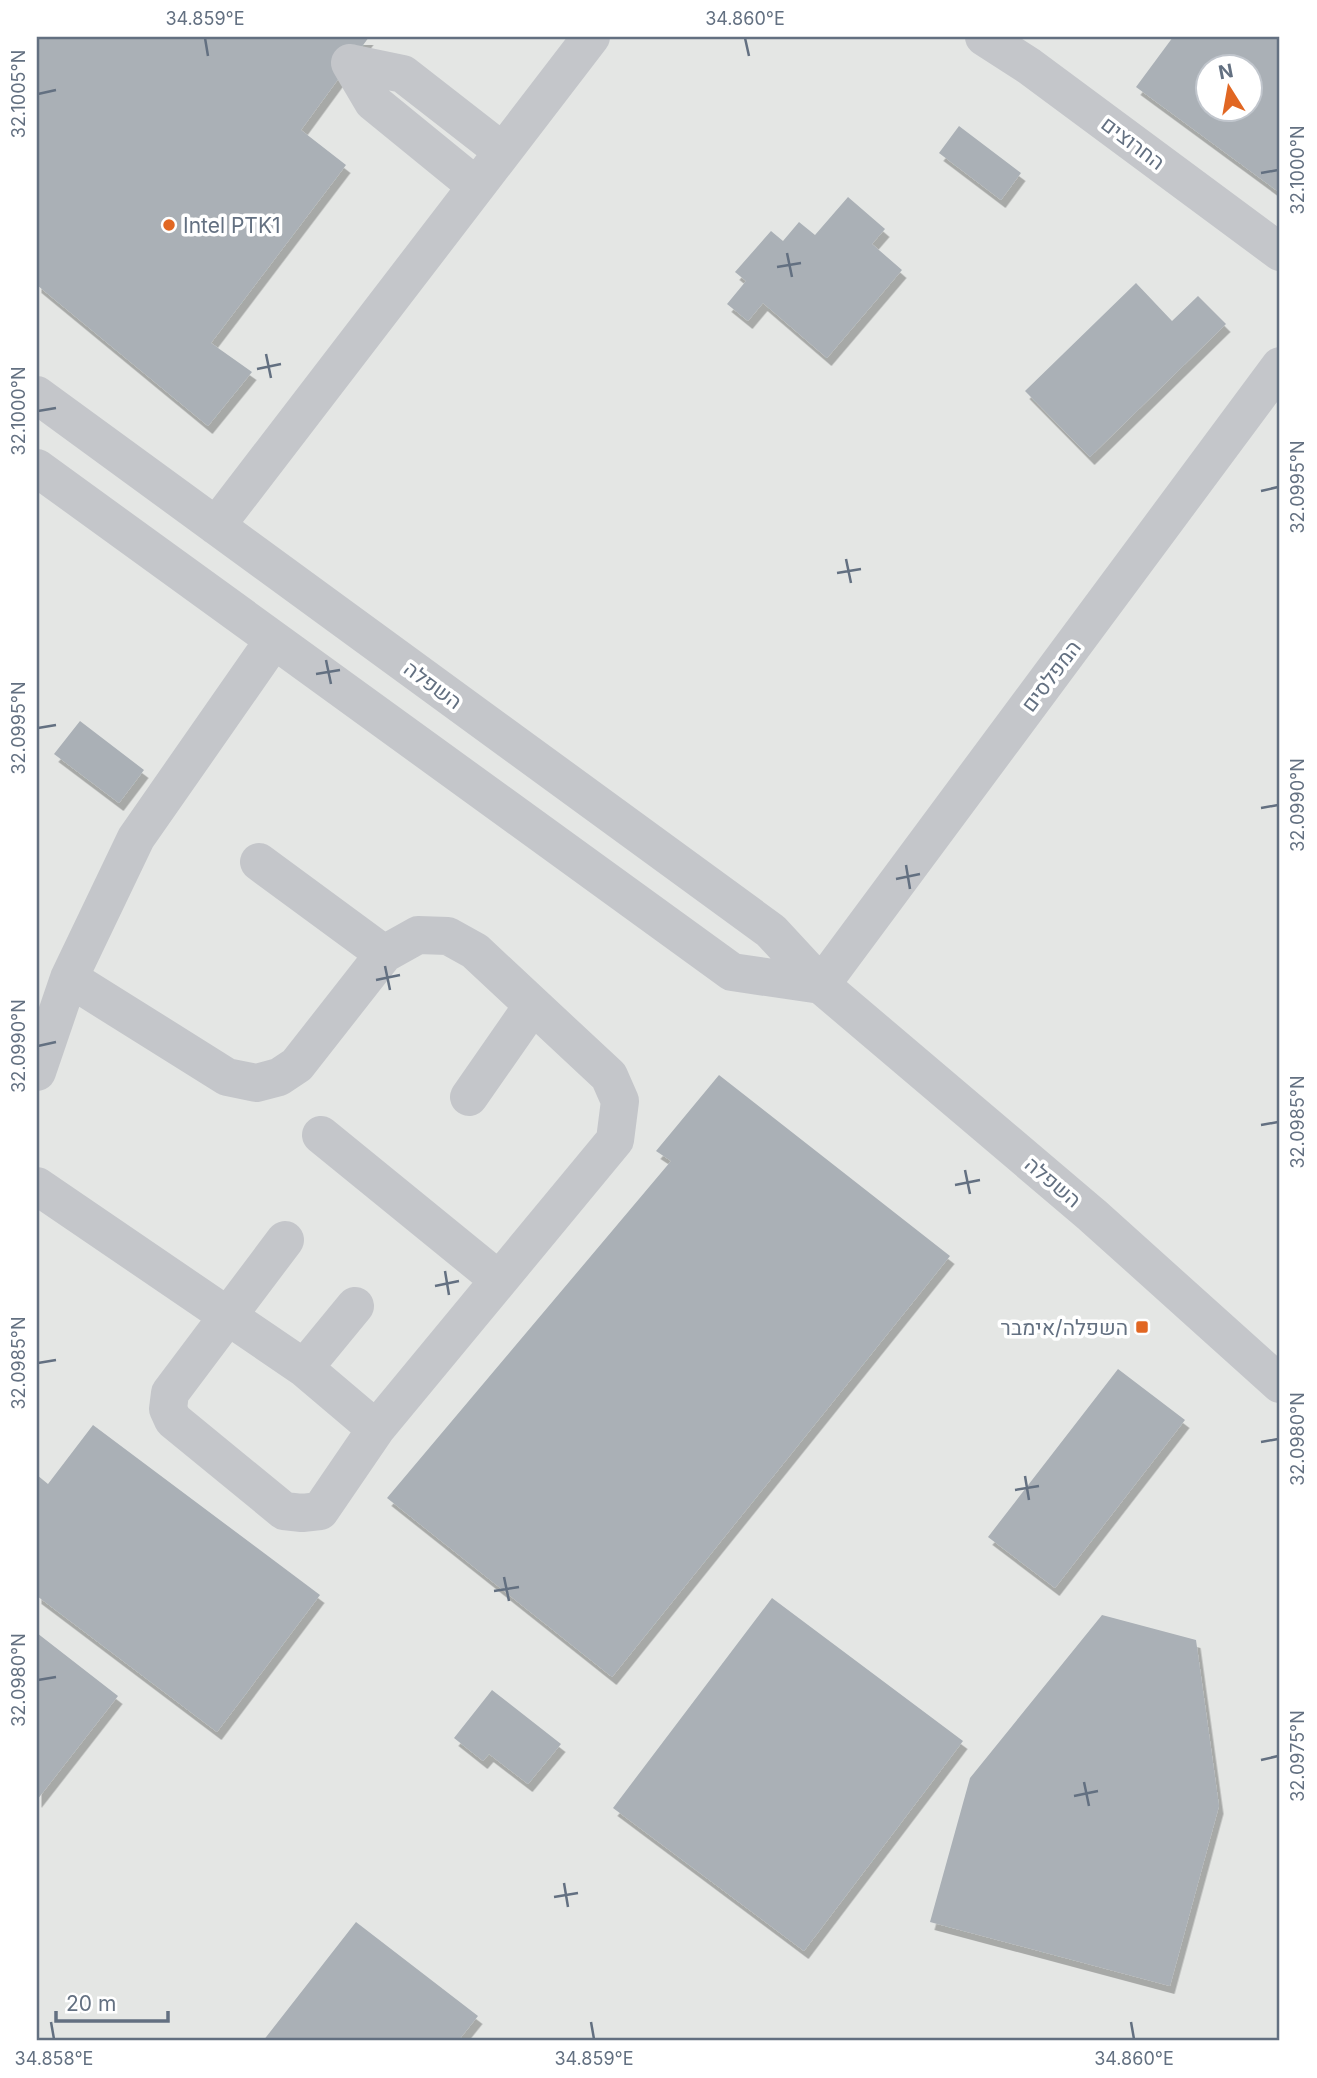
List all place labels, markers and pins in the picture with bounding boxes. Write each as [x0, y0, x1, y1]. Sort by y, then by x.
place label: Intel PTK1 [183, 213, 281, 238]
marker: Intel PTK1 [161, 217, 177, 233]
place label: השפלה/אימבר [1001, 1315, 1128, 1340]
marker: השפלה/אימבר [1134, 1319, 1150, 1335]

